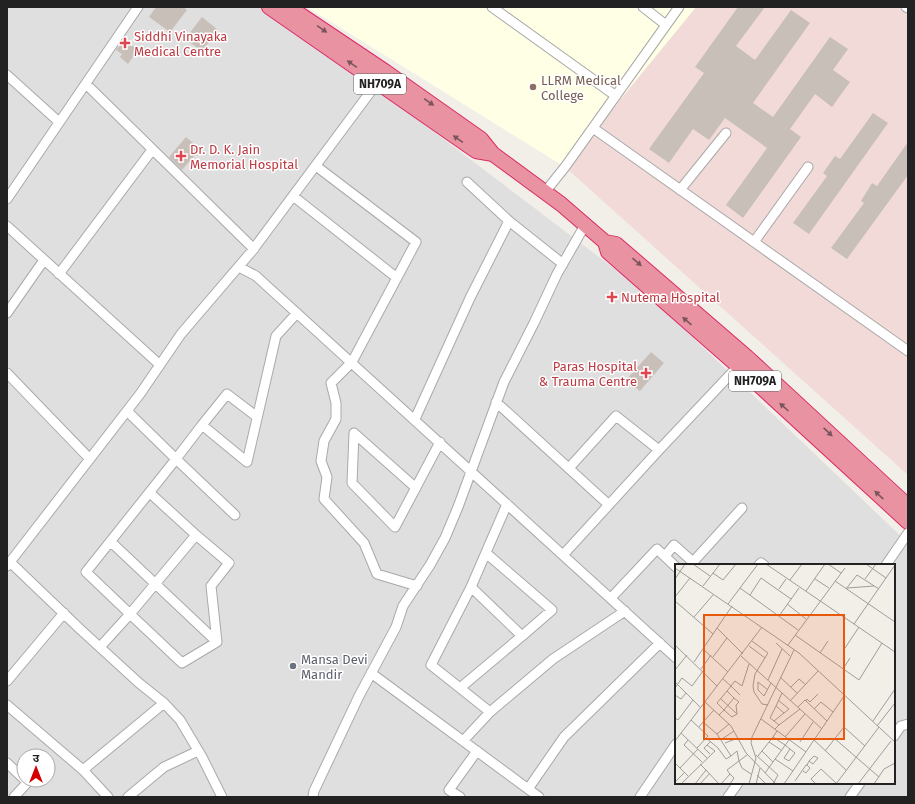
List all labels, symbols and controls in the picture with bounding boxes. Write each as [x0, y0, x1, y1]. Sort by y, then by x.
one-way arrow [317, 25, 327, 33]
place label: Siddhi Vinayaka Medical Centre [134, 29, 227, 59]
marker: Siddhi Vinayaka Medical Centre [119, 37, 131, 49]
one-way arrow [347, 60, 357, 68]
place label: LLRM Medical College [541, 73, 621, 103]
road number: NH709A [354, 74, 406, 94]
marker: LLRM Medical College [528, 82, 538, 92]
one-way arrow [424, 98, 434, 106]
one-way arrow [453, 135, 464, 143]
place label: Dr. D. K. Jain Memorial Hospital [190, 142, 298, 172]
marker: Dr. D. K. Jain Memorial Hospital [175, 150, 187, 162]
one-way arrow [632, 257, 642, 266]
place label: Nutema Hospital [621, 290, 720, 305]
marker: Nutema Hospital [606, 291, 618, 303]
one-way arrow [681, 316, 692, 325]
place label: Paras Hospital & Trauma Centre [539, 359, 637, 389]
marker: Paras Hospital & Trauma Centre [640, 367, 652, 379]
road number: NH709A [729, 371, 781, 391]
one-way arrow [779, 402, 789, 412]
one-way arrow [823, 427, 833, 437]
one-way arrow [875, 491, 884, 500]
inset map [675, 564, 895, 784]
place label: Mansa Devi Mandir [301, 652, 368, 682]
marker: Mansa Devi Mandir [288, 661, 298, 671]
north arrow [16, 748, 56, 788]
text: उ [33, 752, 40, 765]

